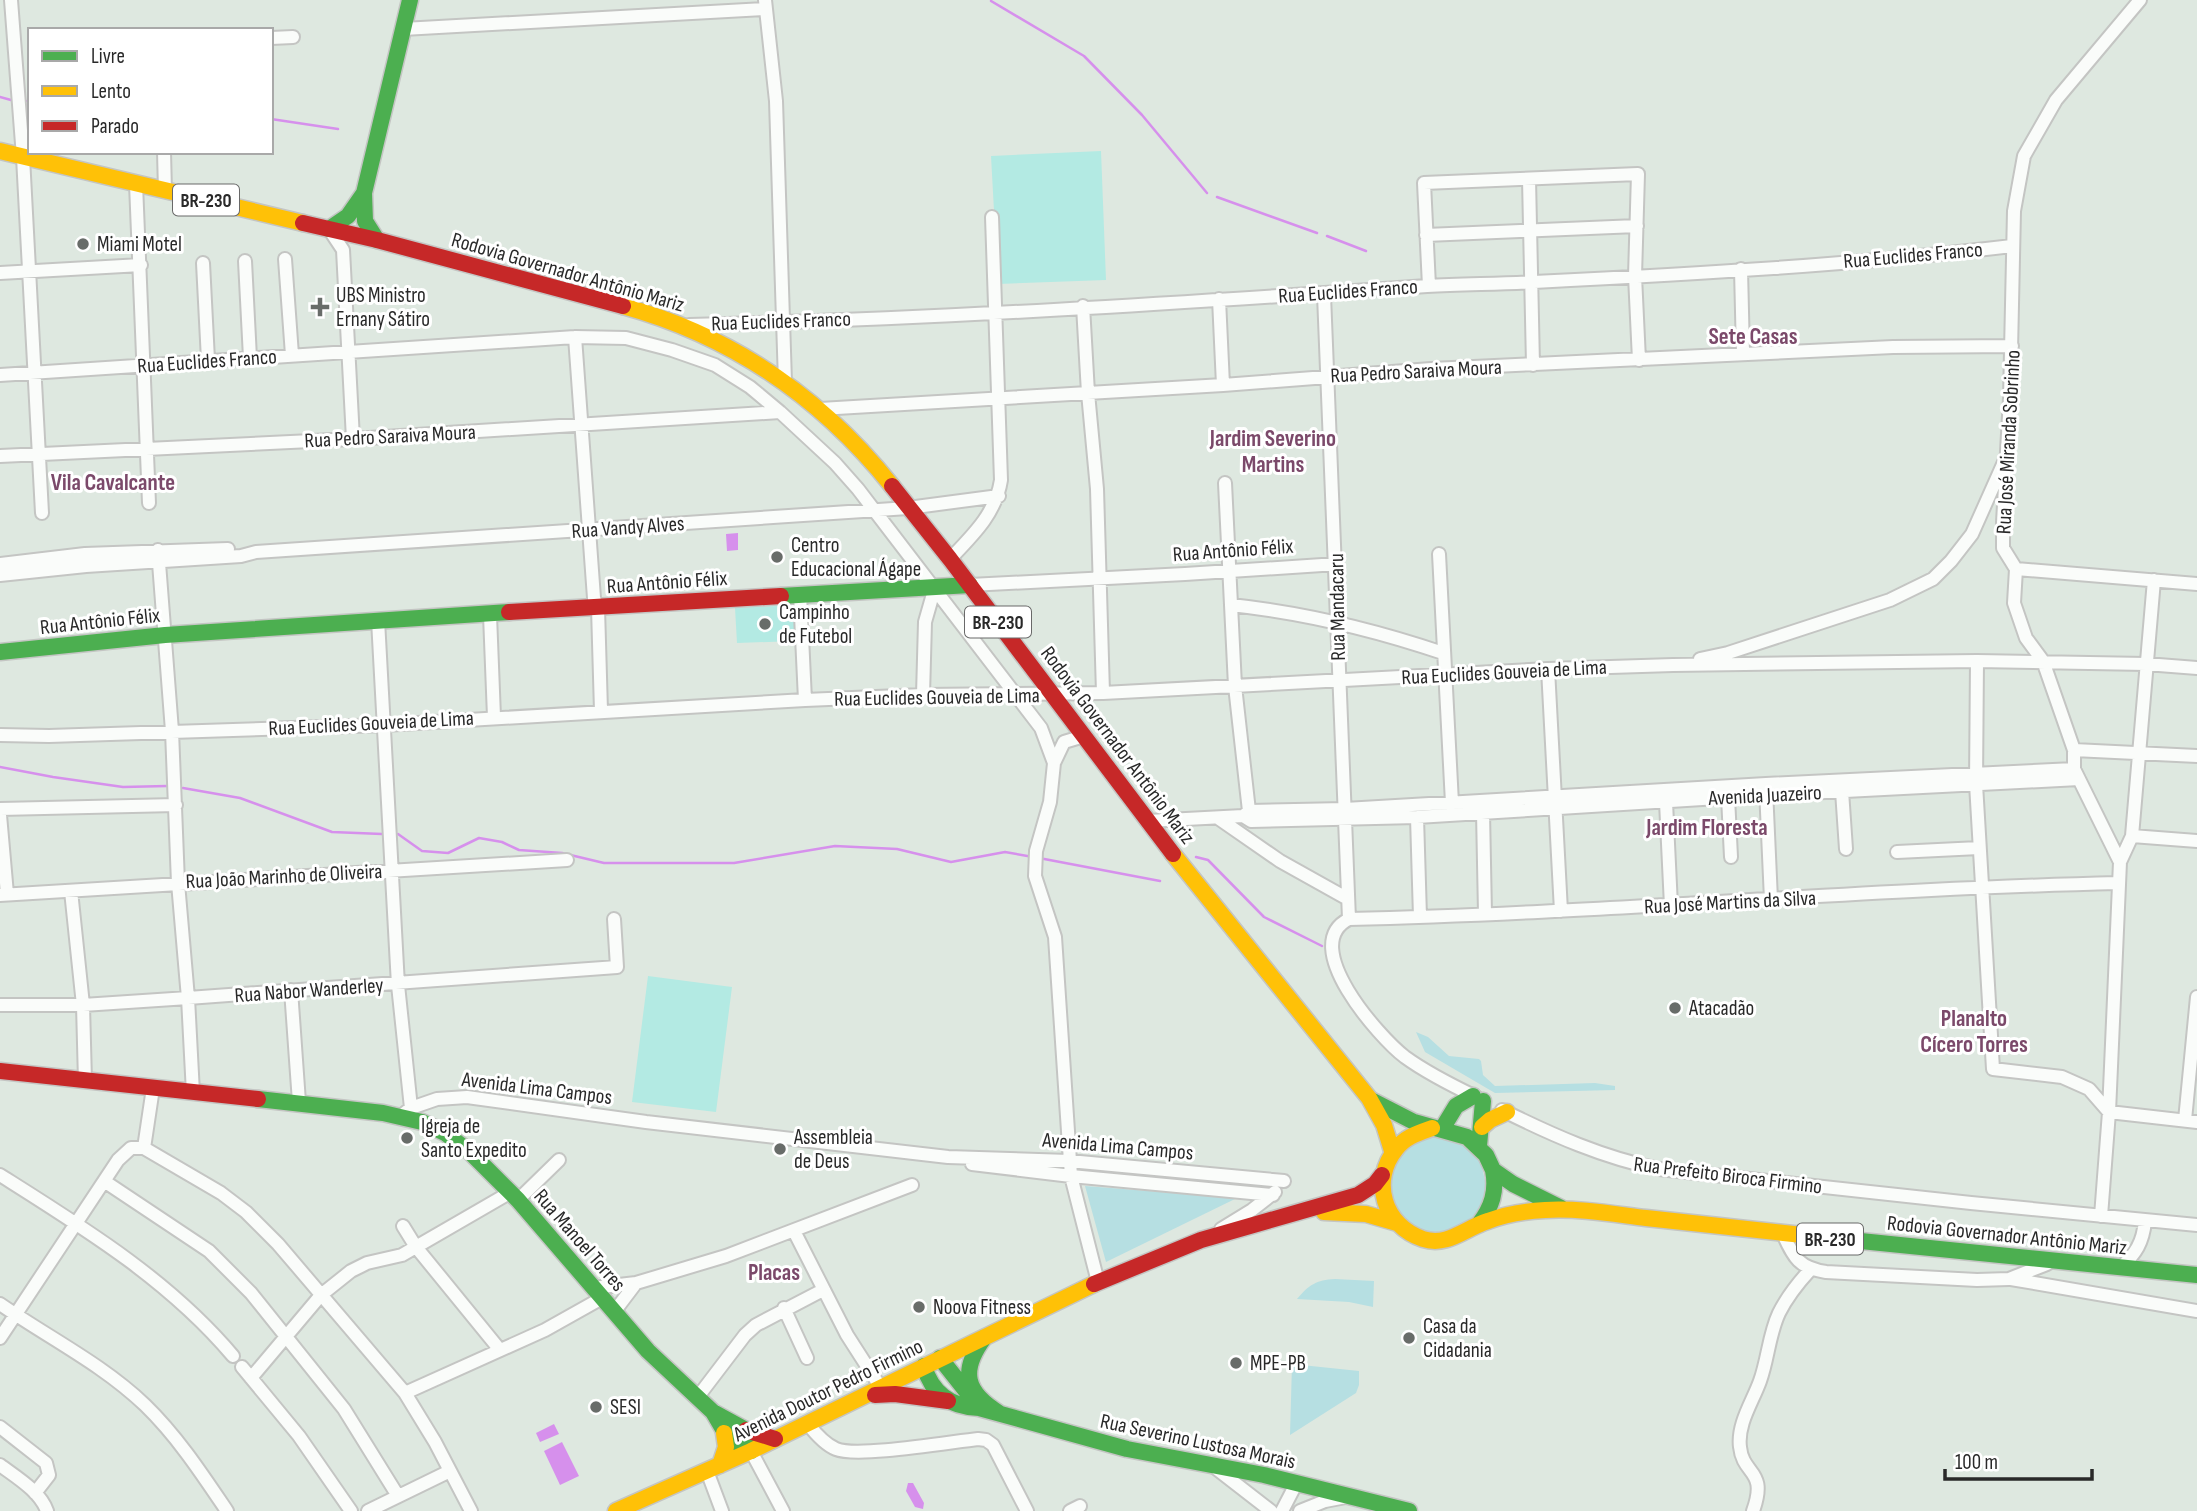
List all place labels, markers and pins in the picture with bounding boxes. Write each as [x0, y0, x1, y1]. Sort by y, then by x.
place label: Miami Motel [97, 232, 182, 257]
marker: Miami Motel [75, 236, 91, 252]
place label: UBS Ministro Ernany Sátiro [336, 283, 430, 332]
marker: UBS Ministro Ernany Sátiro [310, 297, 330, 317]
place label: Centro Educacional Ágape [791, 533, 921, 582]
marker: Centro Educacional Ágape [769, 549, 785, 565]
place label: Campinho de Futebol [779, 600, 852, 649]
marker: Campinho de Futebol [757, 616, 773, 632]
place label: Atacadão [1688, 996, 1754, 1021]
marker: Atacadão [1667, 1000, 1683, 1016]
place label: Igreja de Santo Expedito [421, 1114, 527, 1163]
place label: Assembleia de Deus [793, 1125, 873, 1174]
marker: Igreja de Santo Expedito [399, 1130, 415, 1146]
marker: Assembleia de Deus [772, 1141, 788, 1157]
place label: Noova Fitness [933, 1295, 1031, 1320]
marker: Noova Fitness [911, 1299, 927, 1315]
place label: Casa da Cidadania [1423, 1314, 1492, 1363]
marker: Casa da Cidadania [1401, 1330, 1417, 1346]
place label: MPE-PB [1250, 1351, 1306, 1376]
marker: MPE-PB [1228, 1355, 1244, 1371]
place label: SESI [610, 1395, 641, 1420]
marker: SESI [588, 1399, 604, 1415]

